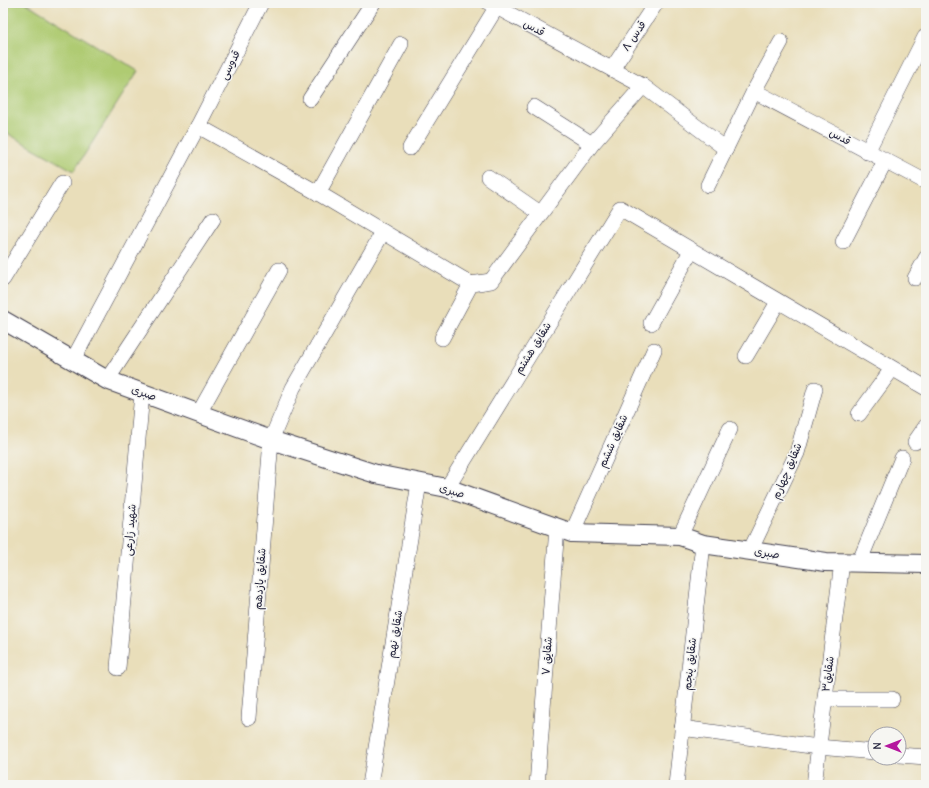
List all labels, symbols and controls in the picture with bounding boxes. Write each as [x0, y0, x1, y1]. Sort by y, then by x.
street label: قدس [521, 17, 547, 39]
street label: قدس ۸ [619, 18, 649, 54]
street label: قدوسی [217, 48, 244, 82]
street label: قدس [827, 126, 853, 148]
street label: شقایق هشتم [512, 320, 556, 377]
street label: صبری [129, 383, 158, 404]
street label: شقایق ششم [596, 412, 632, 470]
street label: شقایق چهارم [769, 441, 807, 502]
street label: صبری [438, 481, 466, 502]
street label: شهید زارعی [121, 503, 140, 557]
street label: صبری [753, 545, 781, 562]
street label: شقایق یازدهم [251, 548, 271, 610]
street label: شقایق نهم [385, 609, 407, 659]
street label: شقایق ۷ [539, 636, 555, 676]
street label: شقایق پنجم [681, 637, 701, 691]
street label: شقایق۳ [819, 655, 837, 693]
north arrow [867, 726, 907, 766]
text: N [871, 742, 884, 750]

